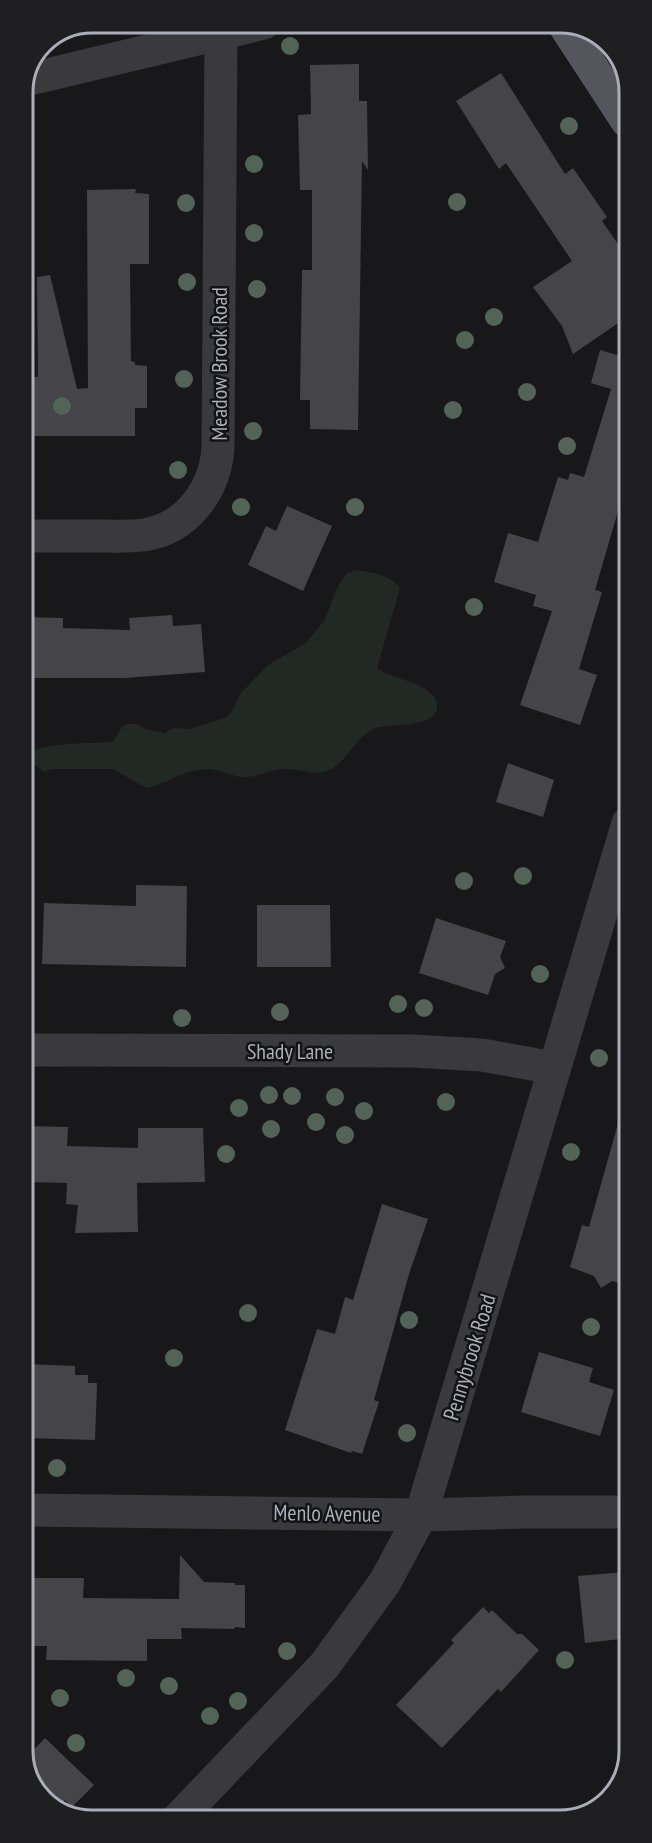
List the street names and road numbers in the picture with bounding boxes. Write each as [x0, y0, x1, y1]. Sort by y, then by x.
street label: Meadow Brook Road [205, 287, 233, 441]
street label: Shady Lane [247, 1037, 333, 1065]
street label: Pennybrook Road [436, 1290, 502, 1424]
street label: Menlo Avenue [273, 1498, 381, 1528]

